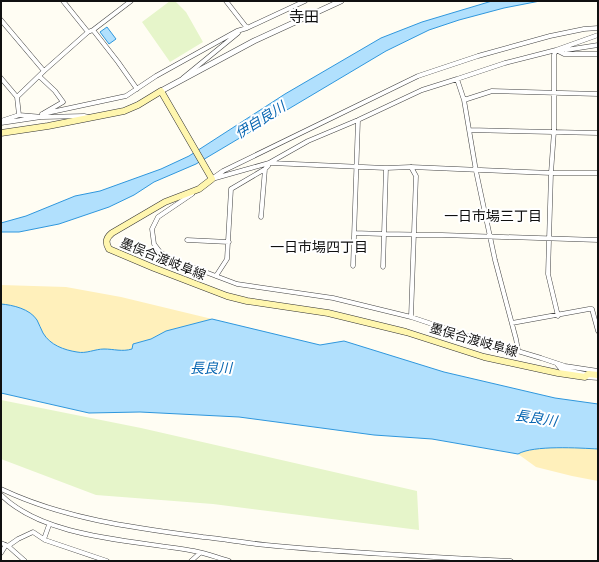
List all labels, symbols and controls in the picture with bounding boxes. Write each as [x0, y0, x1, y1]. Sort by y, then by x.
district label: 寺田 [289, 7, 319, 26]
water label: 伊自良川 [231, 96, 290, 142]
district label: 一日市場三丁目 [444, 207, 542, 225]
street label: 墨俣合渡岐阜線 [118, 234, 208, 284]
district label: 一日市場四丁目 [270, 238, 368, 256]
street label: 墨俣合渡岐阜線 [428, 319, 520, 361]
water label: 長良川 [190, 359, 234, 377]
water label: 長良川 [514, 406, 560, 430]

